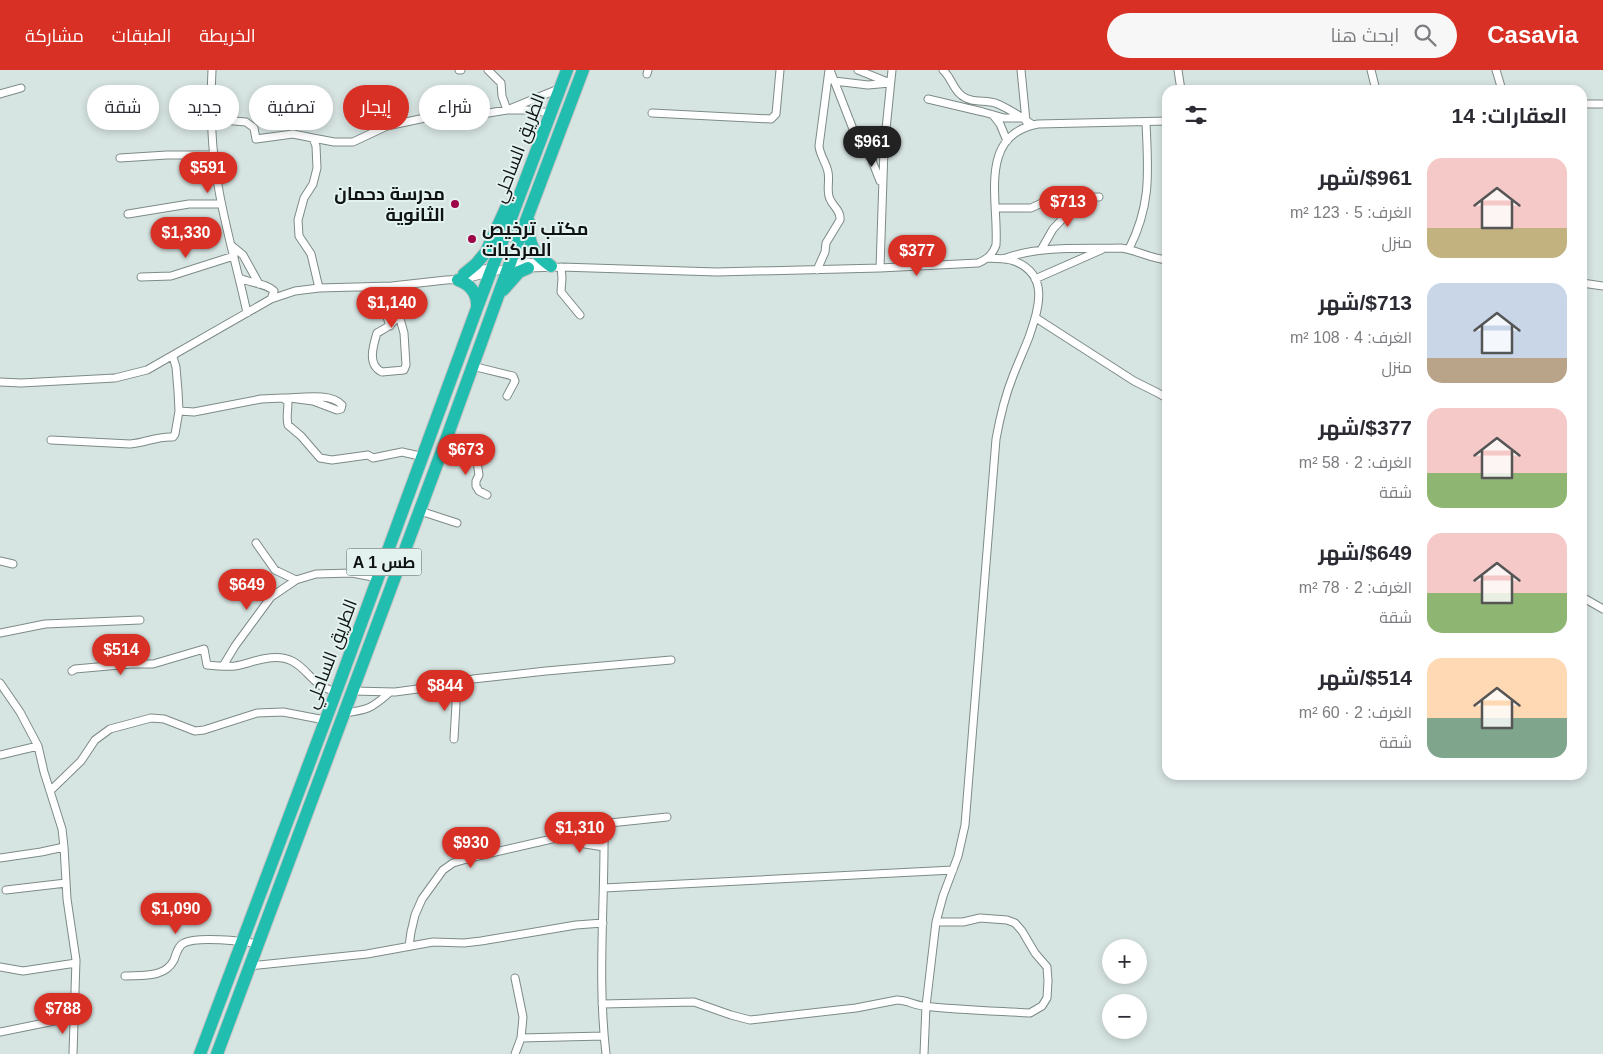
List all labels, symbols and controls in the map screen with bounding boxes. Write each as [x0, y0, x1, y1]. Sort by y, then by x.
search box [1107, 13, 1457, 58]
icon: search [1411, 21, 1439, 49]
text: Casavia [1487, 21, 1578, 48]
text: ابحث هنا [1330, 25, 1399, 46]
text: مشاركة [25, 26, 84, 46]
text: الطبقات [112, 26, 171, 46]
text: الخريطة [199, 26, 256, 46]
chip: شقة [87, 85, 159, 130]
chip: جديد [169, 85, 239, 130]
chip: تصفية [249, 85, 333, 130]
chip: إيجار [343, 85, 409, 130]
chip: شراء [419, 85, 490, 130]
street label: الطريق الساحلي [489, 90, 553, 207]
icon: filters [1182, 101, 1210, 129]
text: العقارات: 14 [1452, 104, 1567, 127]
pin: $961 [842, 126, 902, 168]
text: $961 [854, 133, 890, 150]
pin: $591 [178, 152, 238, 194]
text: $591 [190, 159, 226, 176]
text: $961/شهر [1318, 166, 1412, 189]
icon: home [1467, 178, 1527, 238]
place label: مدرسة دحمان الثانوية [334, 184, 445, 226]
pin: $713 [1038, 186, 1098, 228]
text: $713 [1050, 193, 1086, 210]
marker: مدرسة دحمان الثانوية [449, 198, 461, 210]
text: الغرف: 5 · 123 m² [1290, 204, 1412, 221]
pin: $1,330 [145, 216, 227, 259]
place label: مكتب ترخيص المركبات [482, 219, 588, 261]
text: $1,330 [162, 224, 210, 241]
marker: مكتب ترخيص المركبات [466, 233, 478, 245]
pin: $377 [887, 234, 947, 277]
text: منزل [1382, 234, 1412, 251]
text: $377 [899, 242, 935, 259]
pin: $1,140 [351, 286, 433, 329]
text: $713/شهر [1318, 291, 1412, 314]
text: $1,140 [368, 294, 416, 311]
icon: home [1467, 303, 1527, 363]
text: الغرف: 4 · 108 m² [1290, 329, 1412, 346]
text: منزل [1382, 359, 1412, 376]
text: $377/شهر [1318, 416, 1412, 439]
icon: home [1467, 428, 1527, 488]
pin: $673 [436, 434, 496, 476]
text: $673 [448, 441, 484, 458]
text: الغرف: 2 · 58 m² [1299, 454, 1412, 471]
text: شقة [1379, 484, 1412, 501]
text: $649/شهر [1318, 541, 1412, 564]
road number: A 1 طس [346, 548, 422, 576]
icon: home [1467, 553, 1527, 613]
pin: $649 [217, 568, 277, 611]
text: $649 [229, 576, 265, 593]
text: الغرف: 2 · 78 m² [1299, 579, 1412, 596]
street label: الطريق الساحلي [301, 596, 365, 713]
text: شقة [1379, 609, 1412, 626]
pin: $514 [91, 634, 151, 676]
text: $514 [103, 641, 139, 658]
text: $514/شهر [1318, 666, 1412, 689]
pin: $844 [415, 670, 475, 712]
text: $844 [427, 677, 463, 694]
icon: home [1467, 678, 1527, 738]
text: الغرف: 2 · 60 m² [1299, 704, 1412, 721]
text: شقة [1379, 734, 1412, 751]
pin: $1,310 [539, 812, 621, 854]
text: $1,310 [556, 819, 604, 836]
pin: $930 [441, 826, 501, 869]
text: $930 [453, 834, 489, 851]
pin: $1,090 [135, 892, 217, 935]
text: $1,090 [152, 900, 200, 917]
map controls [1102, 939, 1147, 1039]
button: + [1102, 939, 1147, 984]
pin: $788 [33, 992, 93, 1035]
button: − [1102, 994, 1147, 1039]
text: $788 [45, 1000, 81, 1017]

